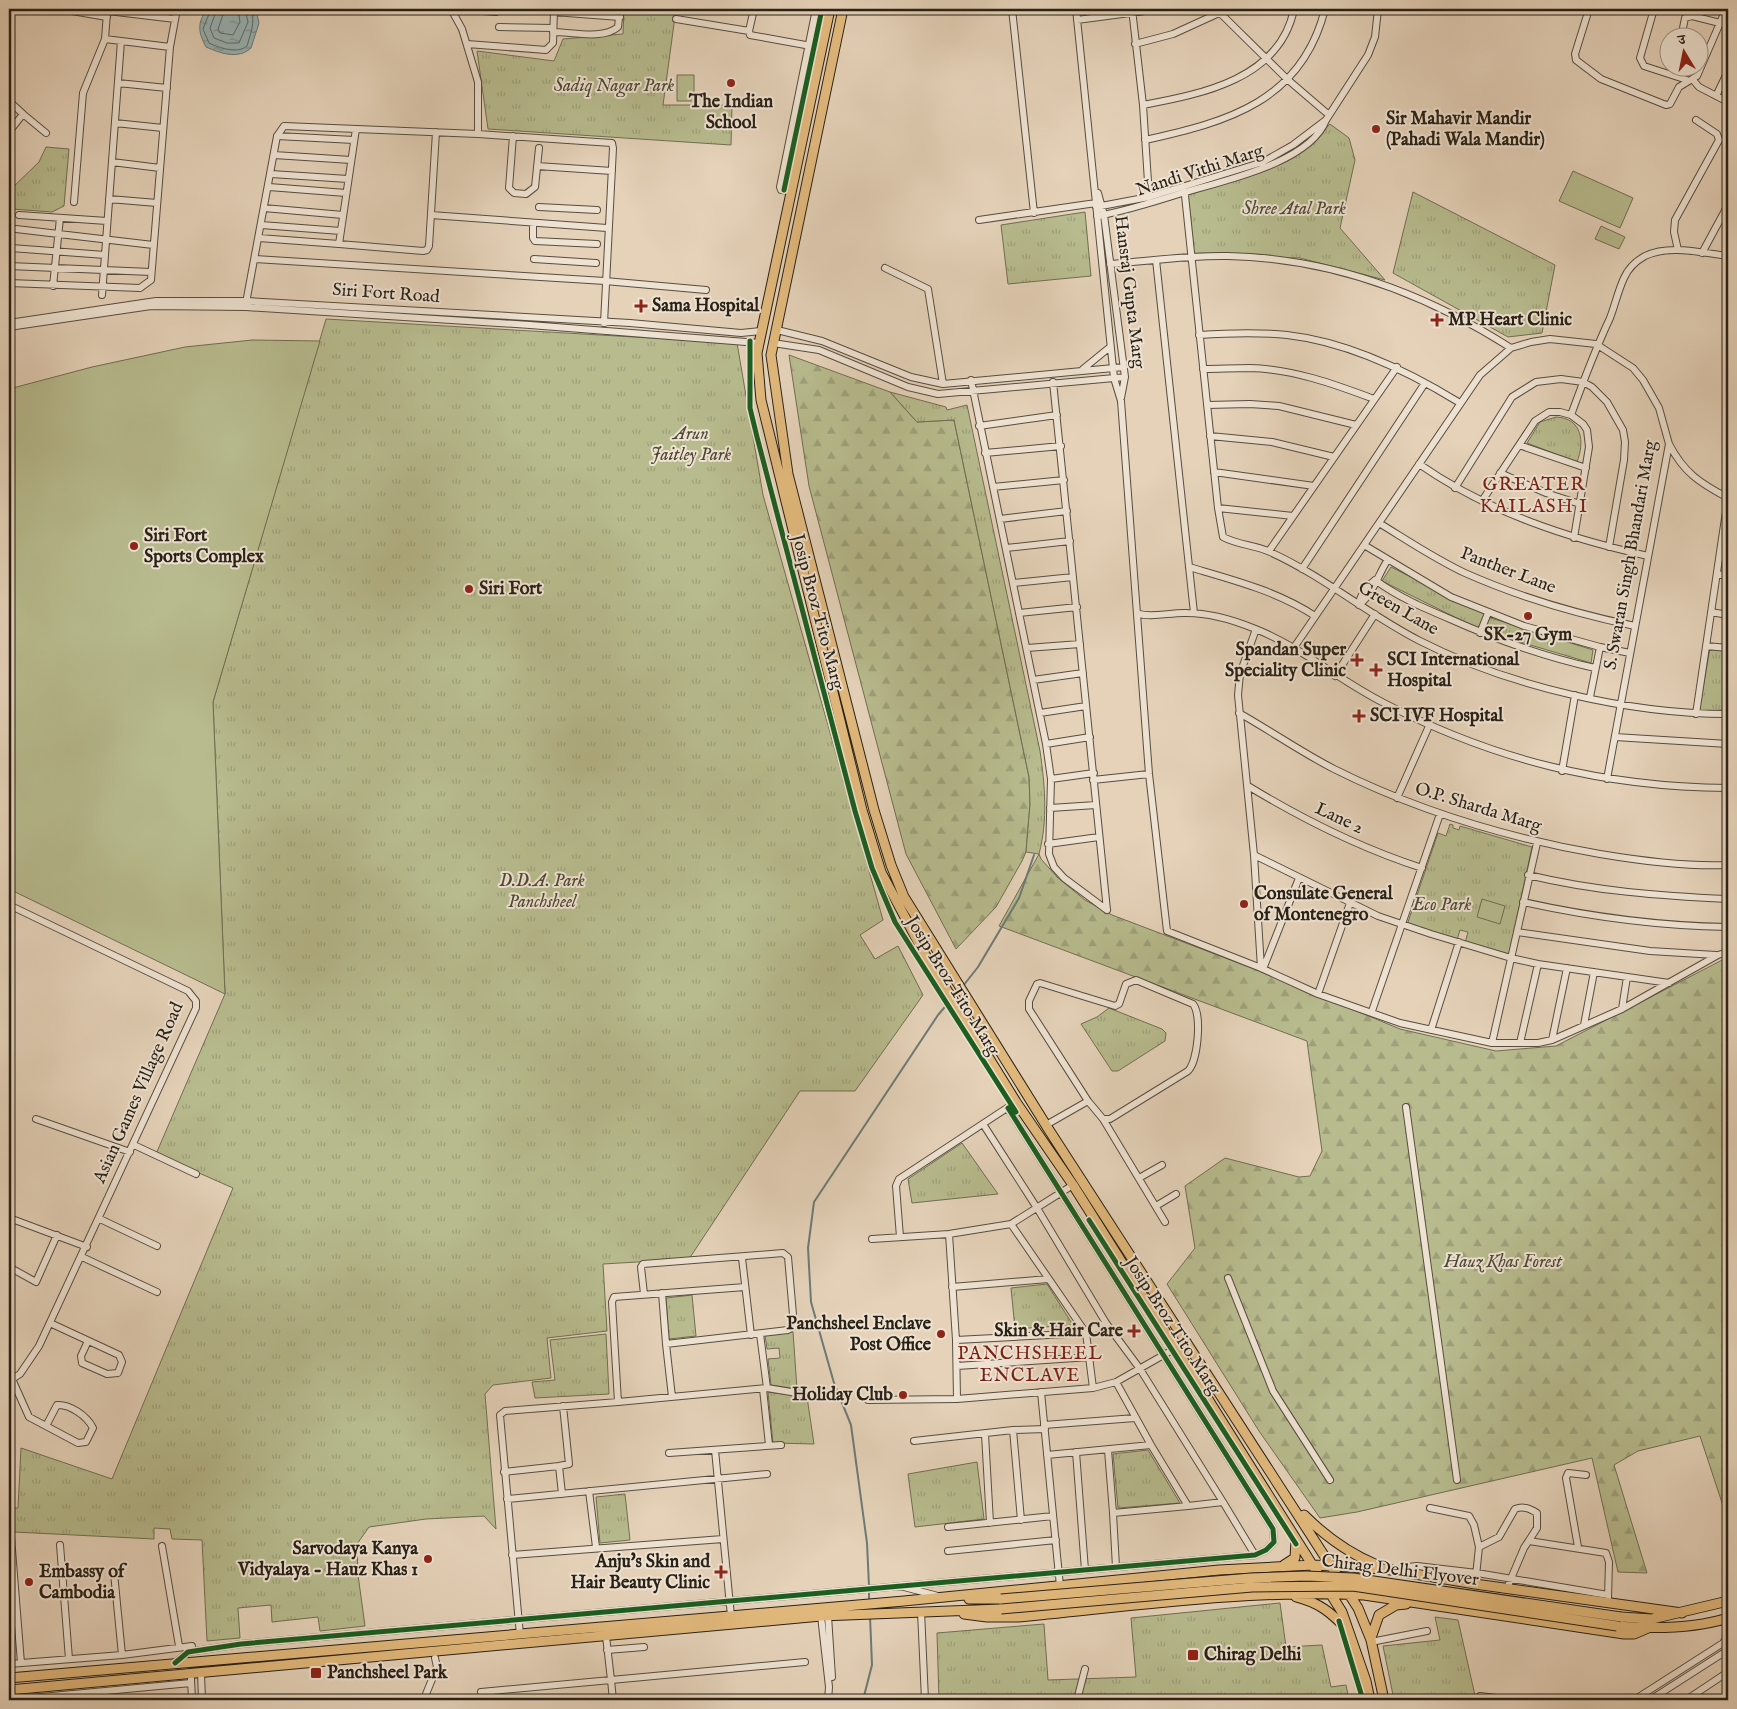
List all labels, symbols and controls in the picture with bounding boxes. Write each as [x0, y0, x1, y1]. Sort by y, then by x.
north arrow [1660, 28, 1710, 78]
text: उ [1676, 31, 1688, 50]
park label: Sadiq Nagar Park [554, 75, 674, 98]
marker: The Indian School [725, 77, 737, 89]
place label: The Indian School [688, 91, 773, 135]
place label: Sir Mahavir Mandir (Pahadi Wala Mandir) [1386, 108, 1545, 152]
marker: Sir Mahavir Mandir (Pahadi Wala Mandir) [1370, 123, 1382, 135]
street label: Nandi Vithi Marg [1133, 139, 1267, 202]
park label: Shree Atal Park [1242, 198, 1346, 221]
street label: Hansraj Gupta Marg [1108, 214, 1150, 370]
street label: Siri Fort Road [331, 279, 441, 309]
place label: Sama Hospital [652, 295, 760, 318]
marker: Sama Hospital [634, 299, 648, 313]
place label: MP Heart Clinic [1448, 309, 1572, 332]
marker: MP Heart Clinic [1430, 313, 1444, 327]
park label: Arun Jaitley Park [651, 423, 731, 467]
street label: S. Swaran Singh Bhandari Marg [1599, 438, 1663, 672]
district label: GREATER KAILASH I [1480, 473, 1588, 519]
place label: Siri Fort Sports Complex [144, 525, 264, 569]
street label: Josip Broz Tito Marg [785, 530, 849, 693]
marker: Siri Fort Sports Complex [128, 540, 140, 552]
street label: Panther Lane [1457, 542, 1559, 600]
street label: Green Lane [1354, 577, 1442, 641]
place label: Siri Fort [479, 578, 543, 601]
marker: Siri Fort [463, 583, 475, 595]
marker: SK-27 Gym [1522, 610, 1534, 622]
place label: SK-27 Gym [1484, 624, 1572, 647]
place label: Spandan Super Speciality Clinic [1225, 639, 1346, 683]
place label: SCI International Hospital [1387, 649, 1520, 693]
marker: Spandan Super Speciality Clinic [1350, 653, 1364, 667]
marker: SCI International Hospital [1369, 663, 1383, 677]
place label: SCI IVF Hospital [1370, 705, 1504, 728]
marker: SCI IVF Hospital [1352, 709, 1366, 723]
street label: O.P. Sharda Marg [1412, 778, 1544, 838]
street label: Lane 2 [1311, 798, 1367, 840]
park label: D.D.A. Park Panchsheel [499, 870, 585, 914]
place label: Consulate General of Montenegro [1254, 883, 1394, 927]
park label: Eco Park [1412, 894, 1471, 917]
marker: Consulate General of Montenegro [1238, 898, 1250, 910]
street label: Josip Broz Tito Marg [899, 910, 1004, 1060]
street label: Asian Games Village Road [88, 998, 190, 1188]
street label: Josip Broz Tito Marg [1118, 1251, 1225, 1400]
park label: Hauz Khas Forest [1443, 1251, 1563, 1274]
place label: Panchsheel Enclave Post Office [786, 1313, 932, 1357]
place label: Skin & Hair Care [994, 1320, 1124, 1343]
marker: Skin & Hair Care [1127, 1324, 1141, 1338]
marker: Panchsheel Enclave Post Office [935, 1328, 947, 1340]
district label: PANCHSHEEL ENCLAVE [957, 1342, 1103, 1388]
place label: Holiday Club [792, 1384, 893, 1407]
marker: Holiday Club [897, 1389, 909, 1401]
place label: Sarvodaya Kanya Vidyalaya - Hauz Khas 1 [237, 1538, 419, 1582]
street label: Chirag Delhi Flyover [1320, 1550, 1480, 1592]
place label: Anju's Skin and Hair Beauty Clinic [570, 1551, 710, 1595]
marker: Sarvodaya Kanya Vidyalaya - Hauz Khas 1 [422, 1553, 434, 1565]
place label: Embassy of Cambodia [39, 1561, 128, 1605]
marker: Anju's Skin and Hair Beauty Clinic [714, 1565, 728, 1579]
marker: Embassy of Cambodia [23, 1576, 35, 1588]
place label: Chirag Delhi [1204, 1644, 1302, 1667]
marker: Chirag Delhi [1186, 1648, 1200, 1662]
place label: Panchsheel Park [327, 1662, 449, 1685]
marker: Panchsheel Park [309, 1666, 323, 1680]

